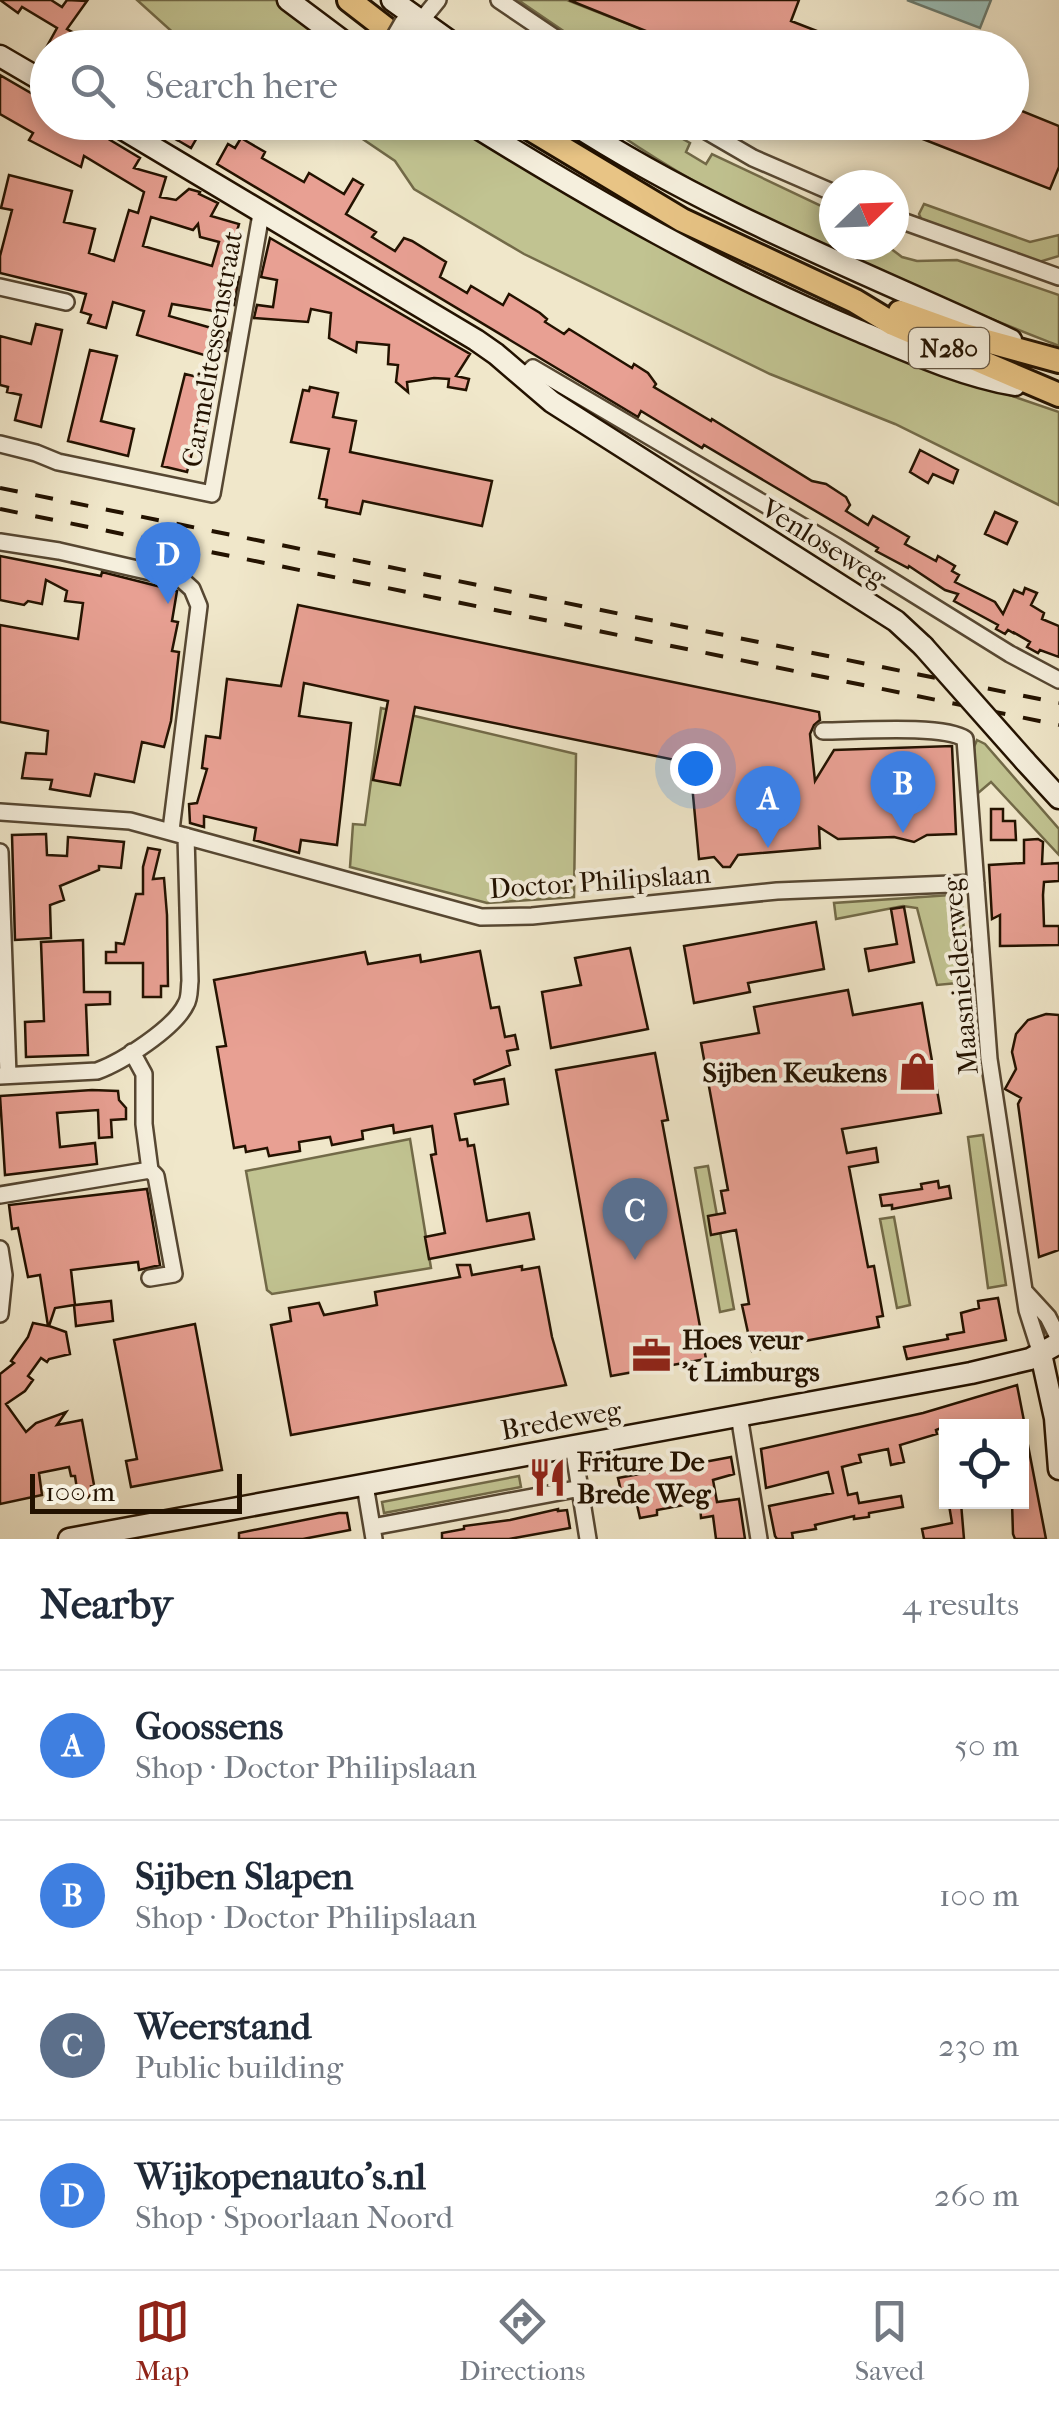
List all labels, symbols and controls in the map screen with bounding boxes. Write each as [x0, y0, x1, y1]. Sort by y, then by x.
search box [30, 30, 1029, 140]
icon: search [65, 58, 120, 113]
text: Search here [145, 63, 338, 108]
north arrow [819, 170, 909, 260]
street label: Carmelitessenstraat [175, 228, 249, 470]
road number: N280 [909, 328, 989, 368]
street label: Venloseweg [754, 491, 894, 595]
pin: D [136, 522, 200, 604]
your location [670, 743, 721, 794]
pin: B [870, 750, 936, 833]
pin: A [736, 766, 800, 848]
street label: Doctor Philipslaan [488, 857, 712, 905]
street label: Maasnielderweg [935, 875, 985, 1076]
shop icon: Sijben Keukens [896, 1051, 938, 1093]
place label: Sijben Keukens [703, 1056, 887, 1089]
pin: C [602, 1178, 668, 1260]
place label: Hoes veur 't Limburgs [682, 1323, 820, 1388]
office icon: Hoes veur 't Limburgs [631, 1334, 673, 1376]
street label: Bredeweg [498, 1393, 625, 1447]
map controls [939, 1419, 1029, 1509]
button: locate [939, 1419, 1029, 1509]
place label: Friture De Brede Weg [577, 1445, 711, 1510]
restaurant icon: Friture De Brede Weg [526, 1456, 568, 1498]
scale bar [30, 1469, 242, 1514]
text: 100 m [45, 1475, 115, 1508]
text: Nearby [40, 1580, 172, 1629]
text: 4 results [902, 1586, 1019, 1623]
text: Goossens [135, 1704, 283, 1749]
text: A [62, 1727, 83, 1764]
text: 50 m [954, 1727, 1019, 1764]
text: Shop · Doctor Philipslaan [135, 1749, 477, 1786]
text: Sijben Slapen [135, 1854, 353, 1899]
text: B [62, 1877, 83, 1914]
text: 100 m [939, 1877, 1019, 1914]
text: Shop · Doctor Philipslaan [135, 1899, 477, 1936]
text: Weerstand [135, 2004, 311, 2049]
text: C [62, 2027, 83, 2064]
text: 230 m [938, 2027, 1019, 2064]
text: Public building [135, 2049, 343, 2086]
text: Wijkopenauto's.nl [135, 2154, 426, 2199]
text: D [60, 2177, 85, 2214]
text: 260 m [934, 2177, 1019, 2214]
text: Shop · Spoorlaan Noord [135, 2199, 453, 2236]
tab: Map [135, 2294, 190, 2387]
tab: Directions [459, 2294, 585, 2387]
tab: Saved [855, 2294, 924, 2387]

